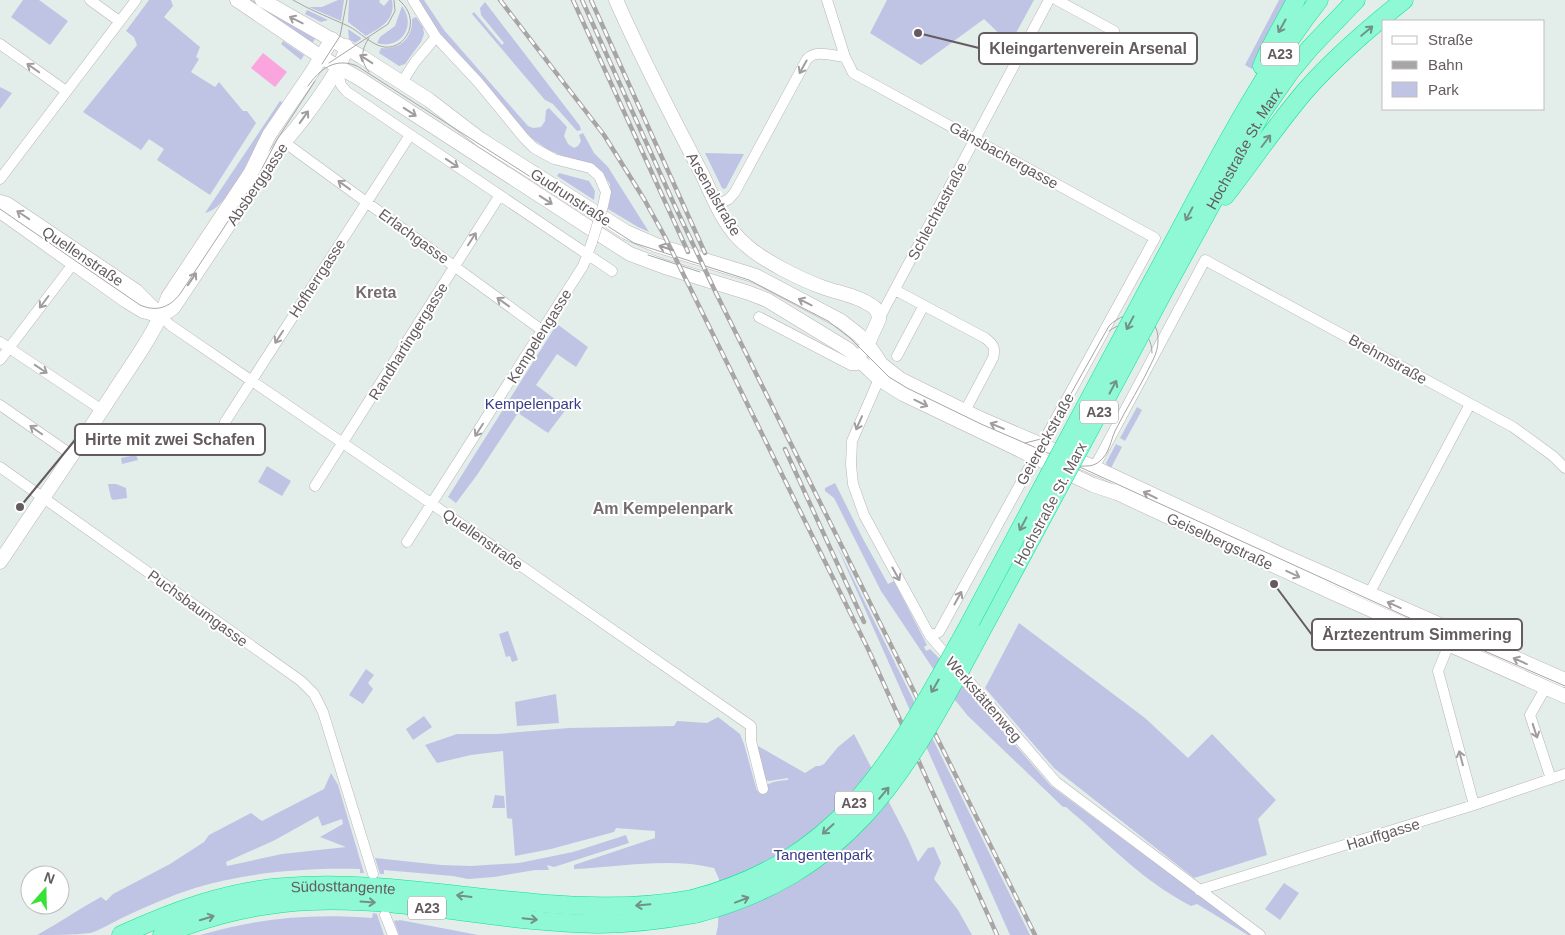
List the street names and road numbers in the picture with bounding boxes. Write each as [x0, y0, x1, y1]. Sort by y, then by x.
road number: A23 [1261, 42, 1299, 66]
street label: Hochstraße St. Marx [1202, 84, 1285, 212]
street label: Gänsbachergasse [947, 118, 1061, 192]
street label: Absberggasse [223, 139, 291, 229]
street label: Arsenalstraße [683, 149, 745, 239]
street label: Schlechtastraße [904, 159, 970, 263]
street label: Gudrunstraße [528, 165, 614, 229]
street label: Erlachgasse [376, 205, 452, 267]
street label: Quellenstraße [39, 223, 127, 289]
street label: Hofherrgasse [285, 236, 349, 320]
street label: Randhartingergasse [365, 279, 451, 403]
street label: Kempelengasse [503, 286, 575, 386]
street label: Brehmstraße [1346, 331, 1430, 387]
street label: Geiereckstraße [1013, 390, 1077, 488]
road number: A23 [1080, 401, 1118, 424]
street label: Hochstraße St. Marx [1010, 439, 1090, 569]
street label: Quellenstraße [440, 505, 526, 573]
street label: Geiselbergstraße [1164, 509, 1276, 573]
street label: Puchsbaumgasse [145, 566, 251, 650]
street label: Werkstättenweg [942, 653, 1026, 745]
road number: A23 [835, 791, 873, 814]
street label: Hauffgasse [1344, 815, 1422, 853]
street label: Südosttangente [290, 877, 396, 897]
road number: A23 [408, 896, 446, 920]

